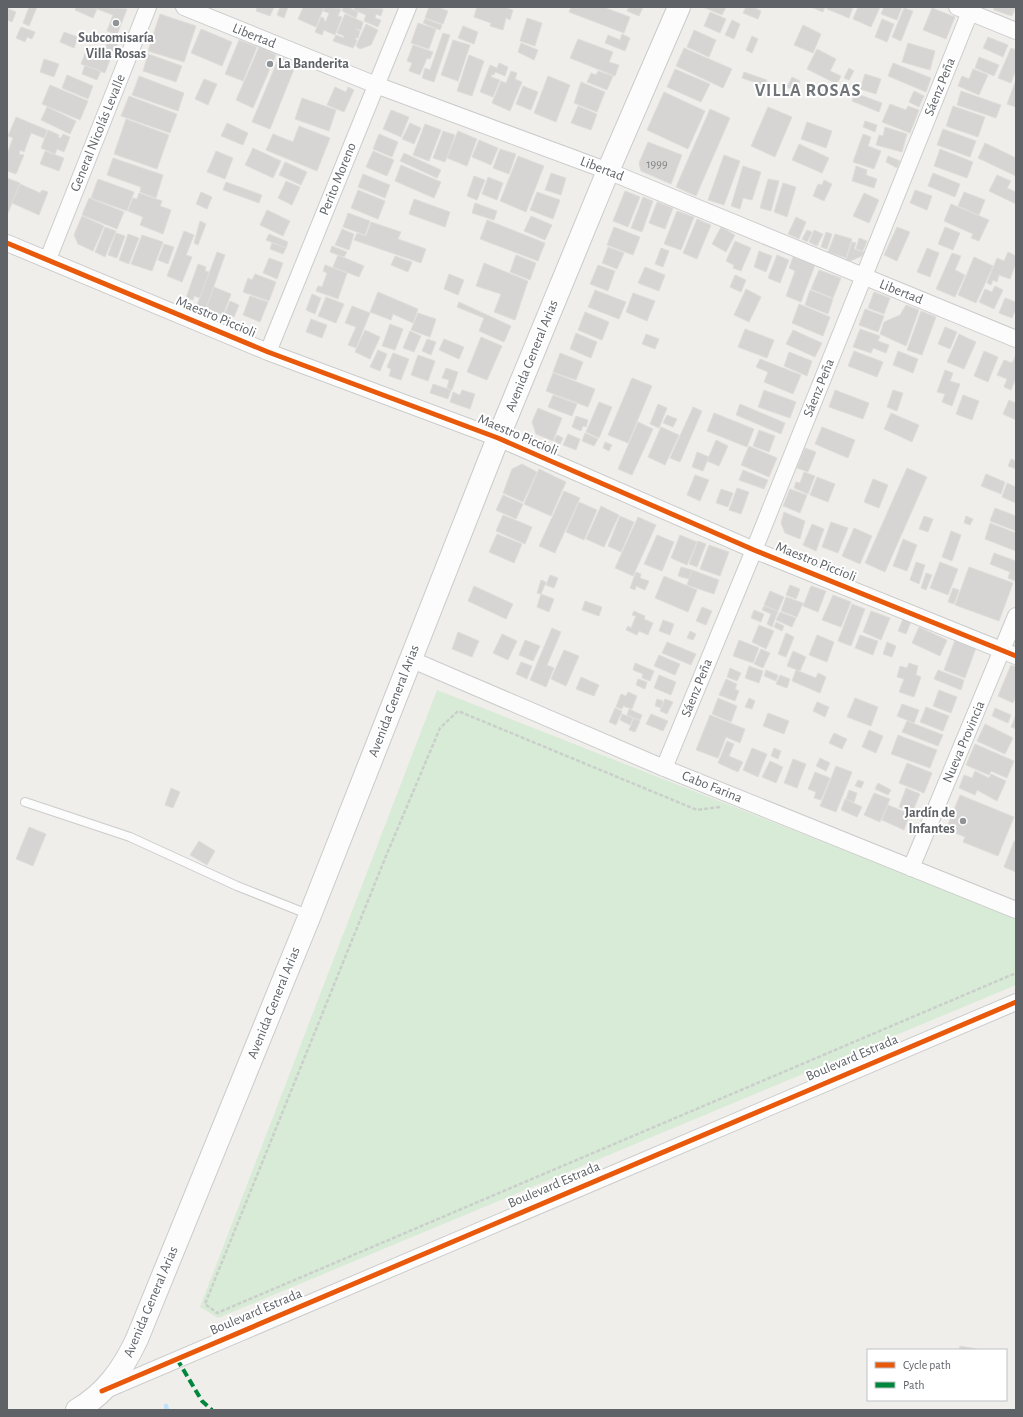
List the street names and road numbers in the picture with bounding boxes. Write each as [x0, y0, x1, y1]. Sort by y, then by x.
street label: Libertad [230, 21, 278, 51]
street label: Sáenz Peña [922, 55, 958, 118]
street label: General Nicolás Levalle [68, 72, 128, 194]
street label: Perito Moreno [317, 141, 359, 217]
street label: Libertad [578, 154, 626, 184]
street label: Libertad [877, 277, 925, 307]
street label: Maestro Piccioli [174, 294, 258, 340]
street label: Avenida General Arias [503, 298, 561, 414]
street label: Sáenz Peña [801, 356, 837, 419]
street label: Maestro Piccioli [476, 412, 560, 458]
street label: Maestro Piccioli [774, 539, 858, 585]
street label: Avenida General Arias [366, 643, 422, 759]
street label: Sáenz Peña [679, 656, 715, 719]
street label: Nueva Provincia [940, 698, 988, 785]
street label: Cabo Farina [680, 769, 745, 806]
street label: Avenida General Arias [245, 945, 303, 1061]
street label: Boulevard Estrada [804, 1032, 900, 1084]
street label: Boulevard Estrada [506, 1159, 602, 1211]
street label: Avenida General Arias [121, 1244, 181, 1360]
street label: Boulevard Estrada [208, 1286, 304, 1338]

